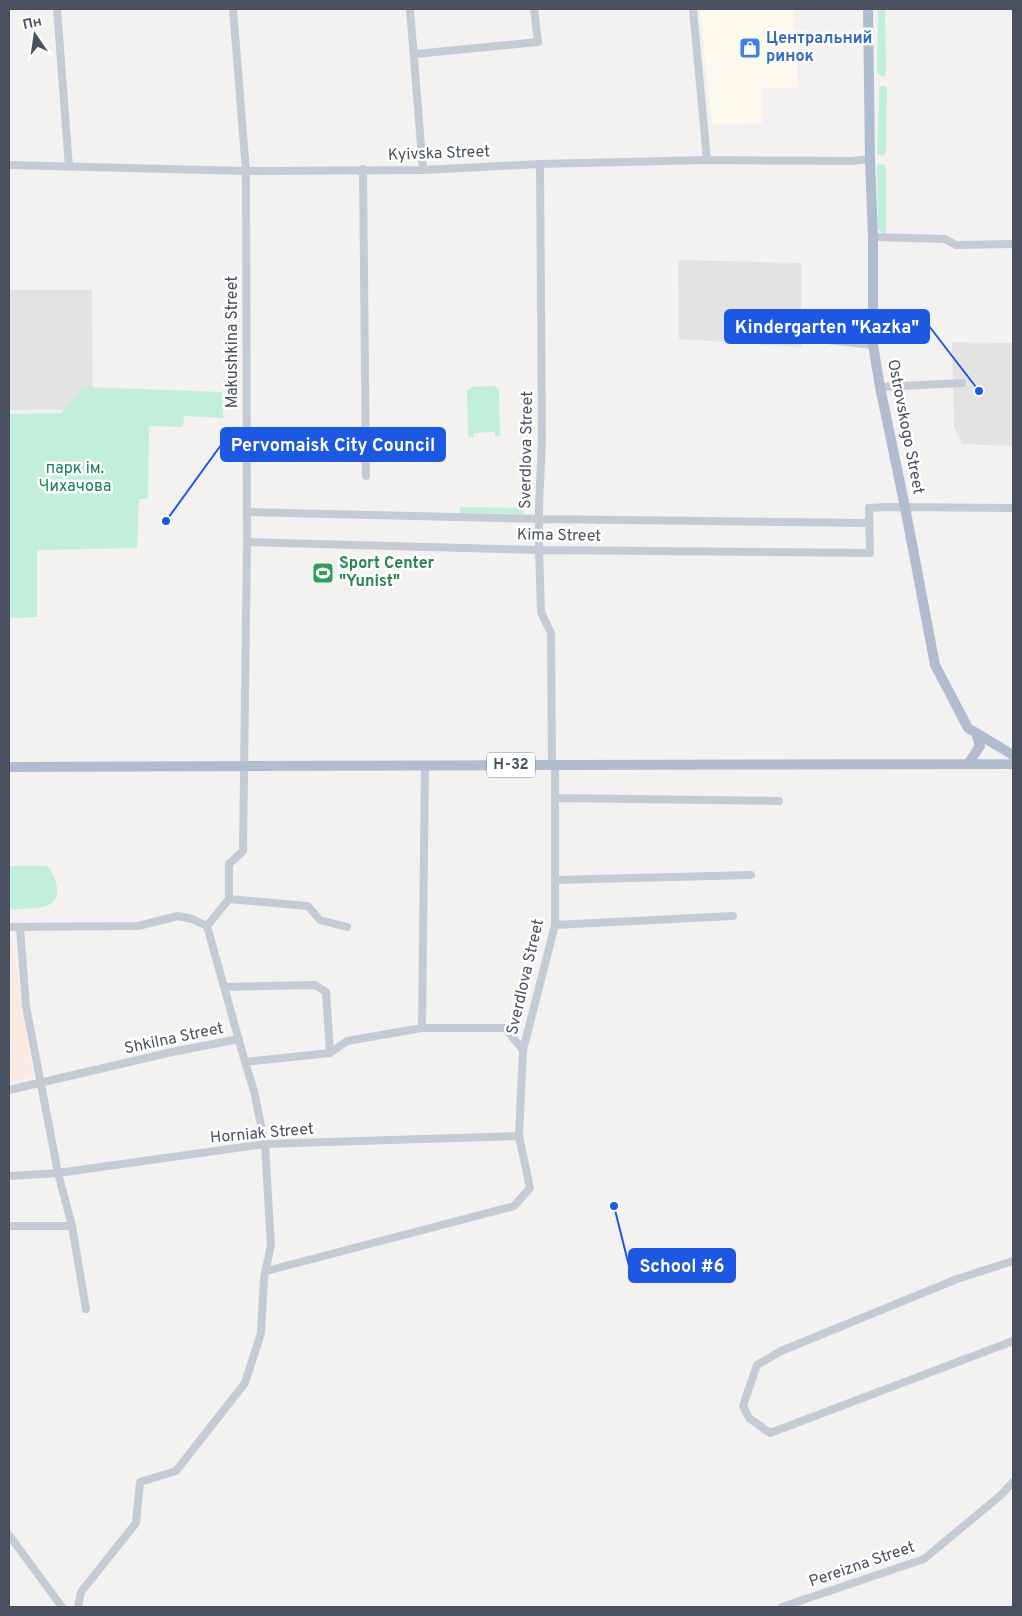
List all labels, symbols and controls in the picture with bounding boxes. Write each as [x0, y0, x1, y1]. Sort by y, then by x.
north arrow [10, 10, 60, 60]
text: Пн [21, 13, 44, 34]
place label: Центральний ринок [766, 29, 872, 67]
shop icon: Центральний ринок [738, 36, 762, 60]
street label: Kyivska Street [388, 142, 490, 166]
street label: Makushkina Street [223, 276, 243, 408]
callout: Kindergarten "Kazka" [725, 310, 929, 343]
text: Kindergarten "Kazka" [735, 317, 919, 340]
street label: Ostrovskogo Street [882, 358, 928, 496]
street label: Sverdlova Street [516, 391, 538, 509]
callout: Pervomaisk City Council [221, 428, 445, 461]
text: Pervomaisk City Council [231, 435, 435, 458]
park label: парк ім. Чихачова [39, 459, 111, 497]
street label: Kima Street [517, 525, 601, 547]
place label: Sport Center "Yunist" [339, 554, 435, 592]
sports icon: Sport Center "Yunist" [311, 561, 335, 585]
road number: Н-32 [487, 752, 535, 778]
street label: Sverdlova Street [503, 917, 549, 1037]
street label: Shkilna Street [123, 1019, 225, 1059]
street label: Horniak Street [209, 1120, 315, 1148]
callout: School #6 [629, 1249, 735, 1282]
text: School #6 [639, 1256, 725, 1279]
street label: Pereizna Street [806, 1538, 918, 1592]

